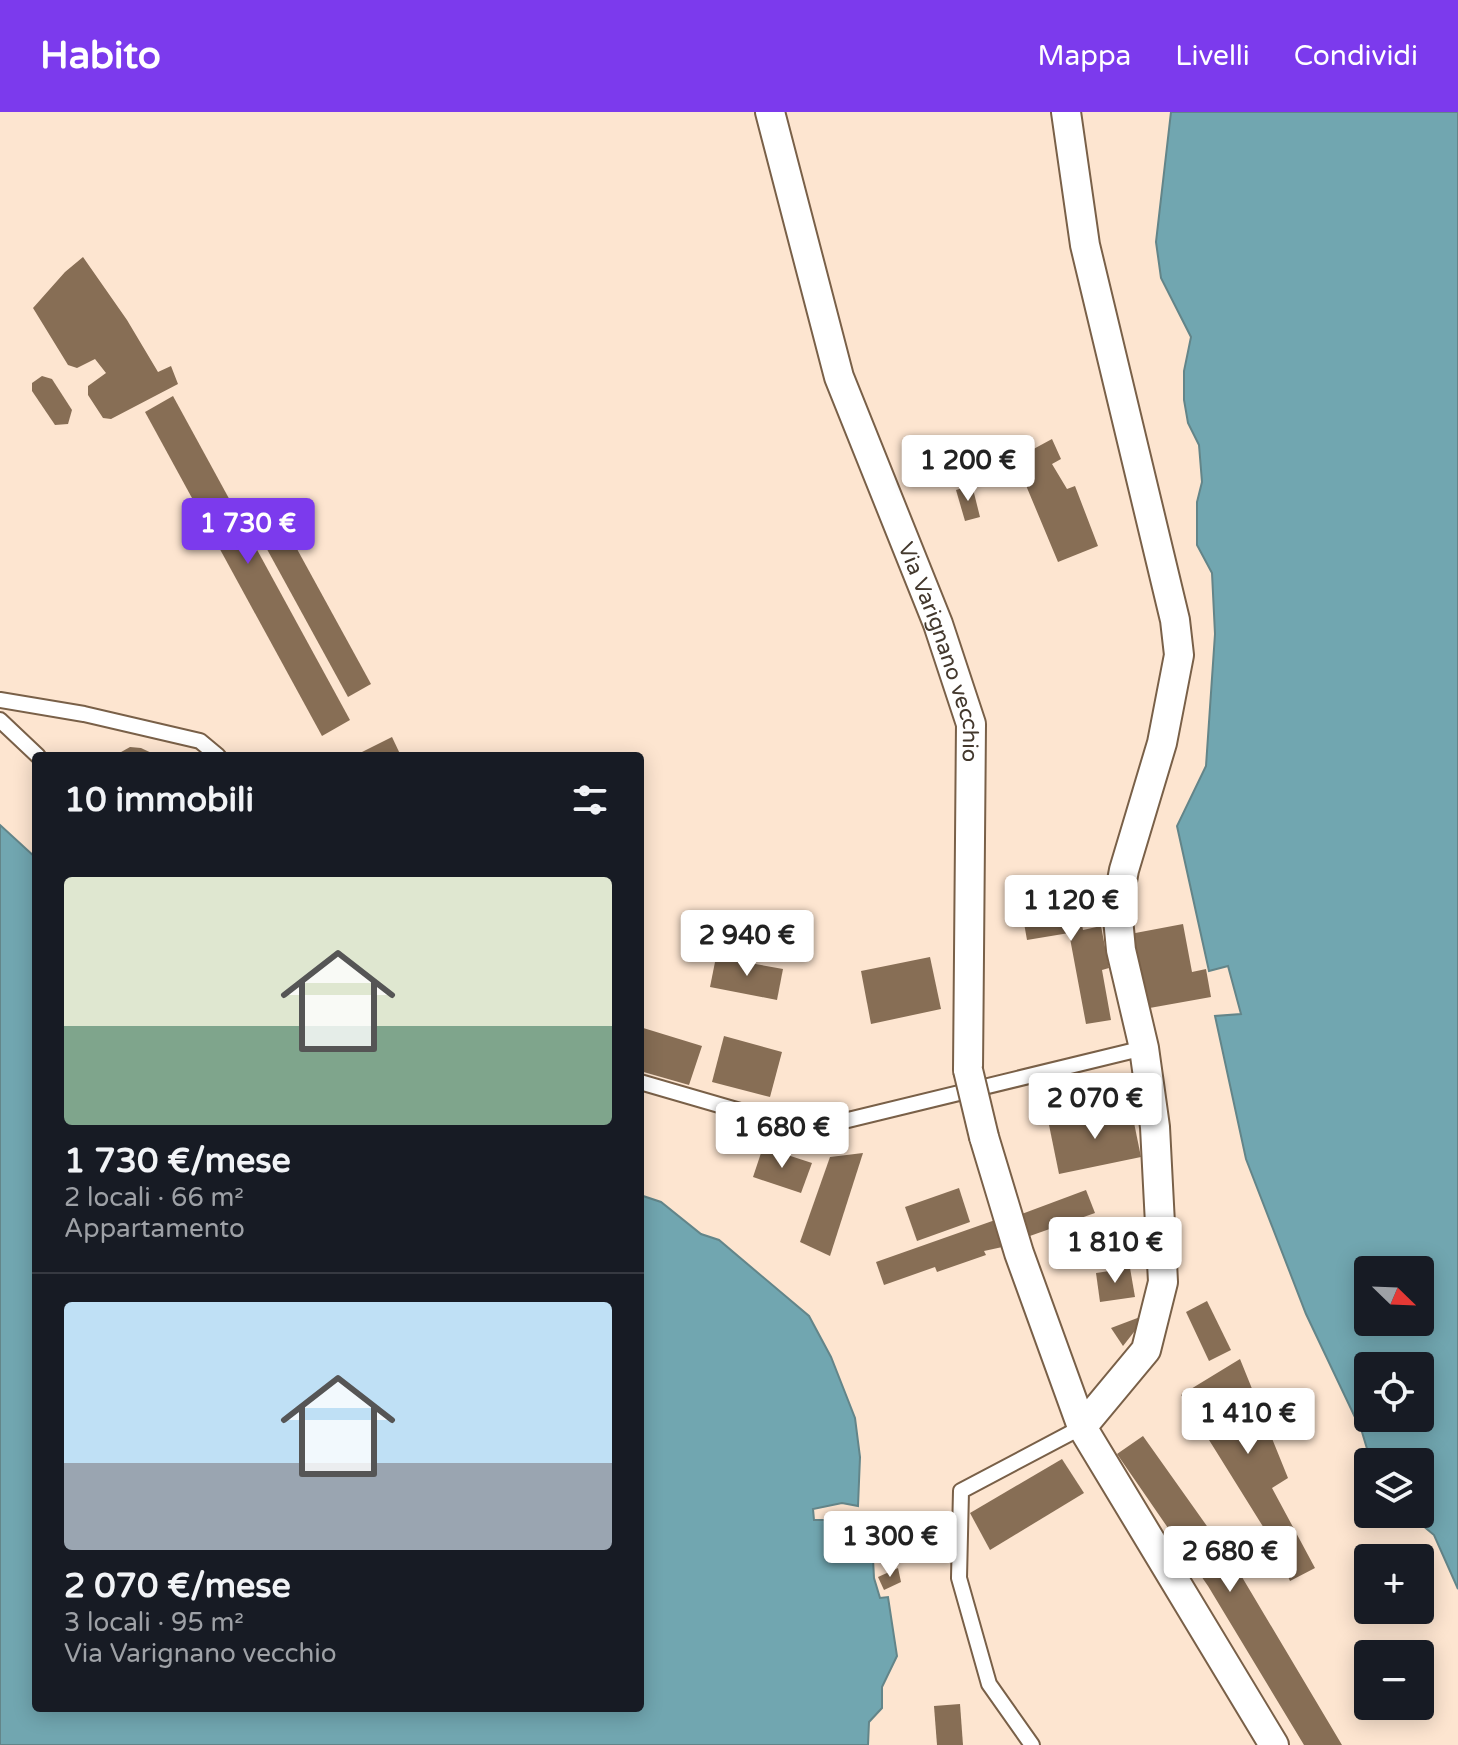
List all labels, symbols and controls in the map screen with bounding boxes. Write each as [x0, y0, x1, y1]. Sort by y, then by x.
text: Habito [40, 33, 161, 79]
text: Mappa [1037, 39, 1131, 73]
text: Livelli [1175, 39, 1250, 73]
text: Condividi [1294, 39, 1418, 73]
pin: 1 200 € [894, 435, 1042, 503]
text: 1 200 € [920, 445, 1016, 476]
pin: 1 730 € [174, 498, 322, 566]
text: 1 730 € [200, 508, 296, 539]
street label: Via Varignano vecchio [893, 538, 983, 762]
icon: filters [568, 778, 612, 822]
text: 10 immobili [64, 780, 254, 821]
pin: 1 120 € [997, 875, 1145, 943]
text: 1 120 € [1023, 885, 1119, 916]
pin: 2 940 € [673, 910, 821, 978]
text: 2 940 € [699, 920, 795, 951]
icon: home [266, 929, 410, 1073]
pin: 2 070 € [1021, 1073, 1169, 1141]
text: 2 070 € [1047, 1083, 1143, 1114]
pin: 1 680 € [708, 1102, 856, 1170]
text: 1 680 € [734, 1112, 830, 1143]
text: 1 730 €/mese [64, 1141, 291, 1182]
text: 2 locali · 66 m² [64, 1182, 244, 1213]
text: Appartamento [64, 1213, 245, 1244]
pin: 1 810 € [1041, 1217, 1189, 1285]
text: 1 810 € [1067, 1227, 1163, 1258]
north arrow [1354, 1256, 1434, 1336]
map controls [1354, 1256, 1434, 1720]
button: locate [1354, 1352, 1434, 1432]
icon: home [266, 1354, 410, 1498]
pin: 1 410 € [1174, 1388, 1322, 1456]
text: 1 410 € [1200, 1398, 1296, 1429]
button: layers [1354, 1448, 1434, 1528]
pin: 1 300 € [816, 1511, 964, 1579]
text: 1 300 € [842, 1521, 938, 1552]
pin: 2 680 € [1156, 1526, 1304, 1594]
text: 2 680 € [1182, 1536, 1278, 1567]
button: + [1354, 1544, 1434, 1624]
text: 2 070 €/mese [64, 1566, 291, 1607]
text: 3 locali · 95 m² [64, 1607, 244, 1638]
text: Via Varignano vecchio [64, 1638, 337, 1669]
button: − [1354, 1640, 1434, 1720]

